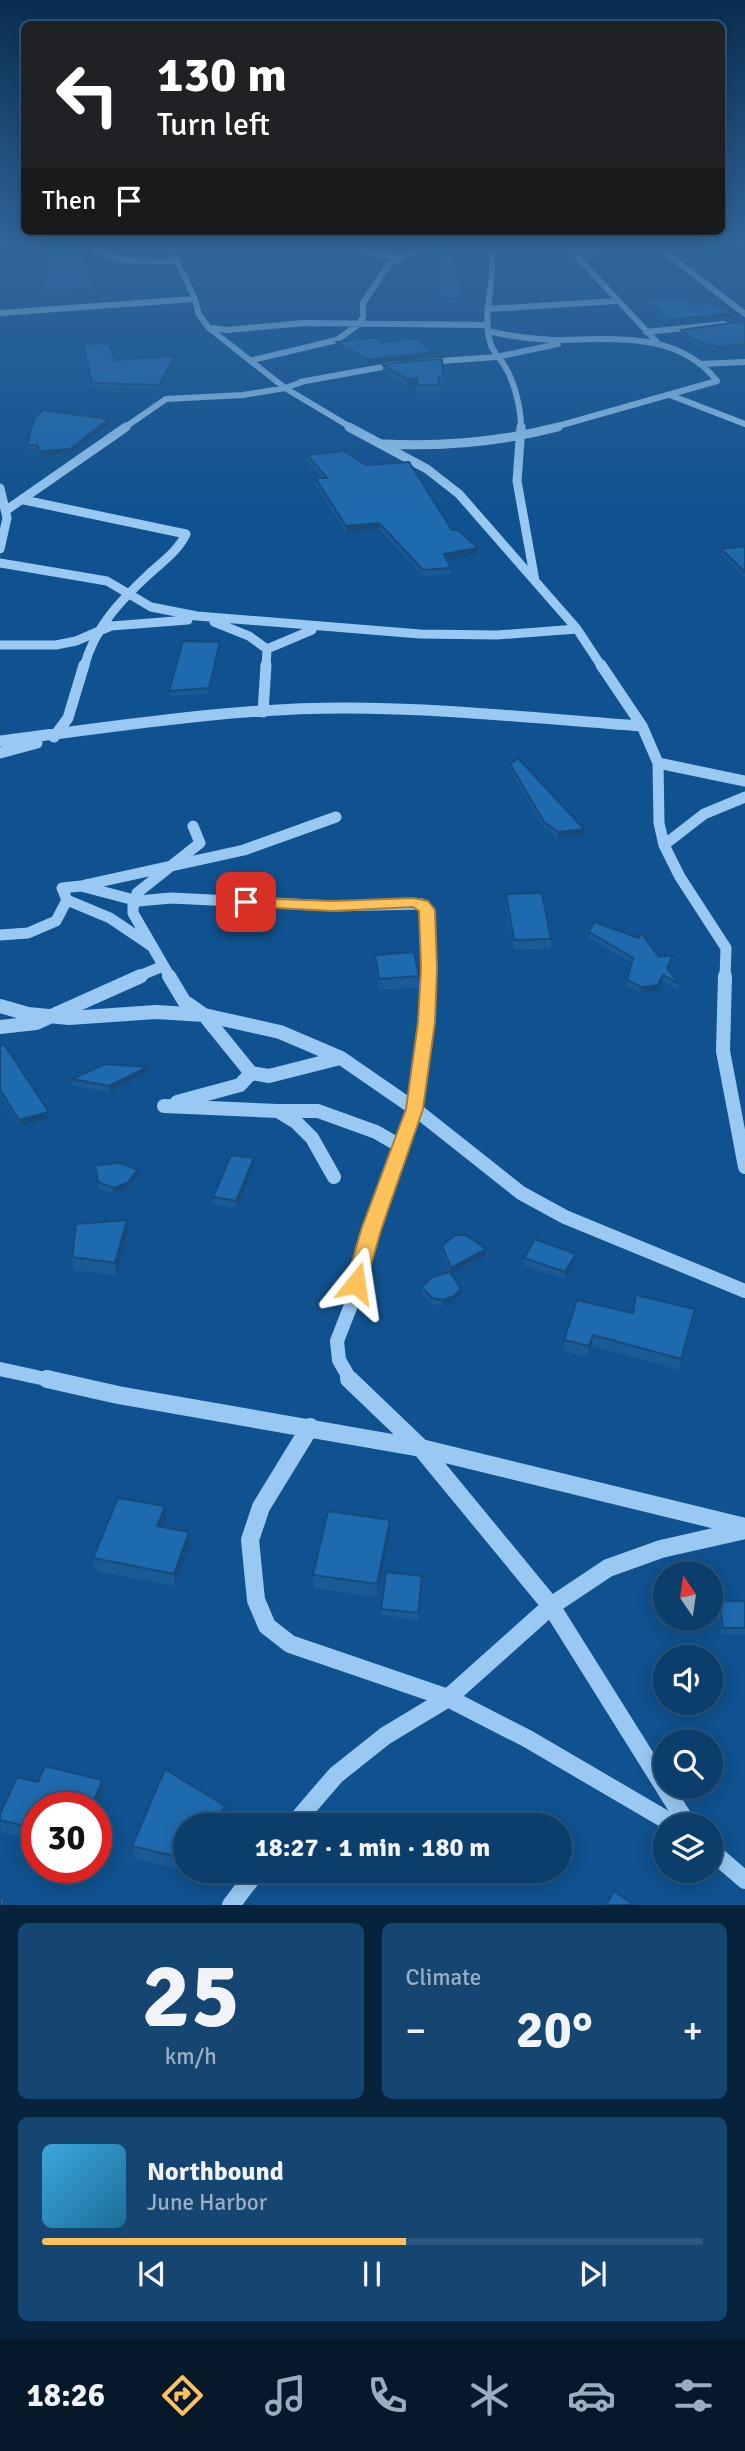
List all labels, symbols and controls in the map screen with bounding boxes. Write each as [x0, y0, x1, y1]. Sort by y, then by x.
text: 130 m [157, 45, 287, 105]
icon: left [42, 49, 133, 140]
text: Turn left [157, 105, 270, 144]
icon: arrive [110, 182, 148, 220]
text: Then [42, 185, 96, 217]
pin [216, 872, 276, 932]
icon: arrive [227, 883, 265, 921]
position arrow [319, 1246, 393, 1320]
north arrow [653, 1561, 723, 1631]
map controls [653, 1561, 723, 1883]
button: sound [653, 1645, 723, 1715]
button: search [653, 1729, 723, 1799]
speed limit sign: 30 [21, 1792, 112, 1883]
button: layers [653, 1813, 723, 1883]
text: 18:27 · 1 min · 180 m [255, 1832, 490, 1864]
text: 25 [142, 1940, 240, 2053]
text: Climate [406, 1963, 481, 1992]
text: 20° [516, 1998, 593, 2062]
text: − [406, 2007, 426, 2054]
text: + [682, 2007, 703, 2054]
text: km/h [165, 2042, 217, 2071]
text: Northbound [147, 2156, 284, 2188]
text: June Harbor [147, 2188, 267, 2217]
icon: previous [133, 2255, 171, 2293]
icon: pause [353, 2255, 391, 2293]
icon: next [574, 2255, 612, 2293]
icon: directions [158, 2371, 207, 2420]
icon: music [261, 2371, 310, 2420]
icon: phone [363, 2371, 412, 2420]
icon: climate [465, 2371, 514, 2420]
icon: car [567, 2371, 616, 2420]
icon: filters [669, 2371, 718, 2420]
text: 18:26 [27, 2376, 105, 2415]

